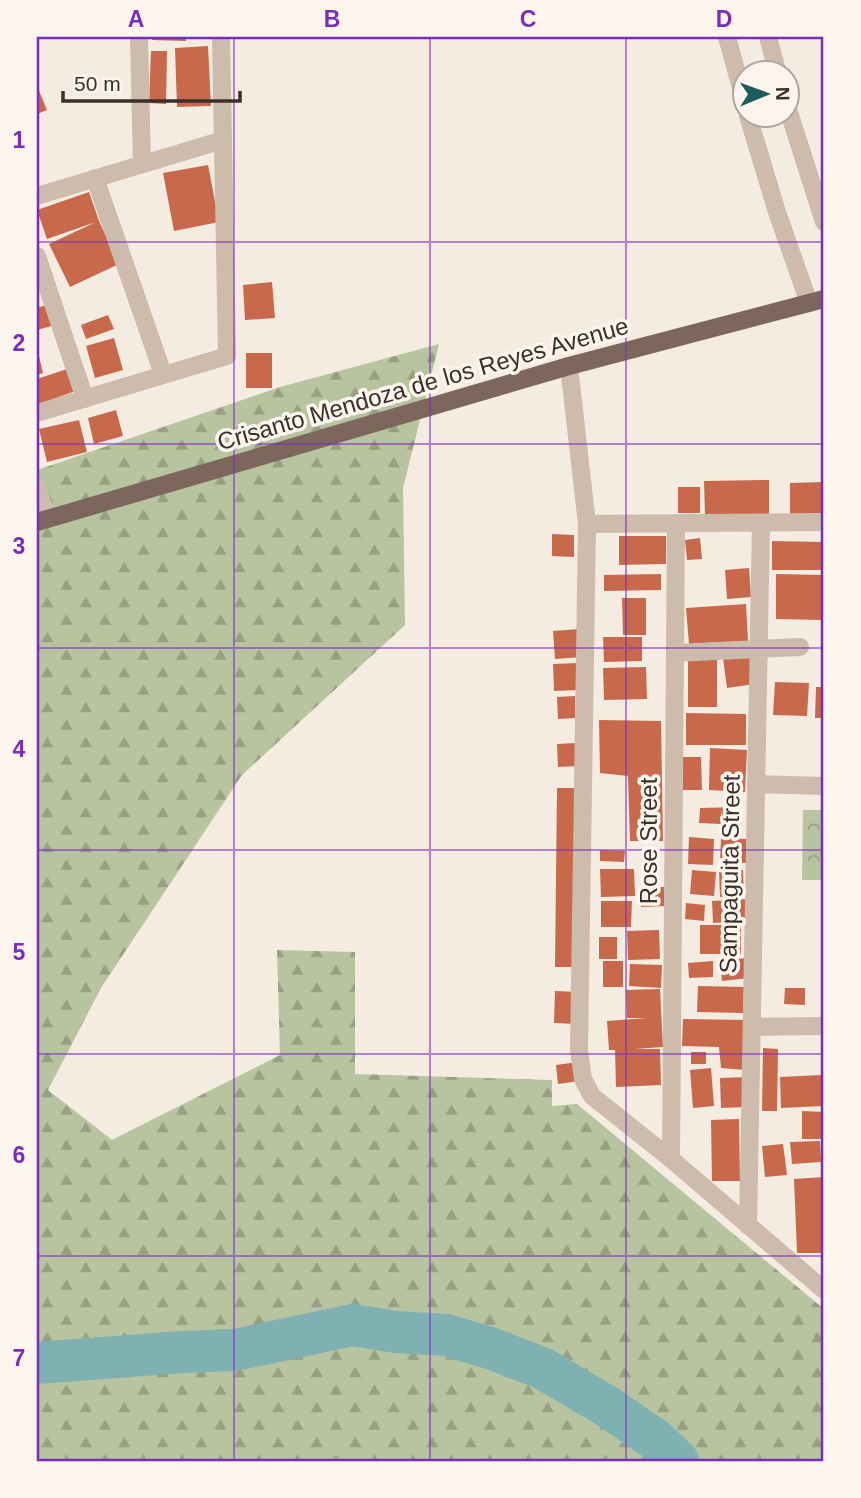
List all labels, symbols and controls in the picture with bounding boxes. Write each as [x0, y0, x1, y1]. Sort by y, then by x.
text: A [128, 6, 144, 32]
text: B [324, 6, 340, 32]
text: C [520, 6, 536, 32]
text: D [716, 6, 732, 32]
scale bar [63, 60, 240, 104]
north arrow [732, 60, 802, 130]
text: 50 m [74, 72, 121, 95]
text: N [772, 87, 793, 101]
text: 1 [13, 127, 26, 153]
street label: Crisanto Mendoza de los Reyes Avenue [214, 312, 632, 455]
text: 2 [13, 330, 25, 356]
text: 3 [13, 533, 25, 559]
text: 4 [13, 736, 26, 762]
street label: Sampaguita Street [714, 774, 745, 974]
street label: Rose Street [635, 777, 662, 904]
text: 5 [13, 939, 26, 965]
text: 6 [13, 1142, 25, 1168]
text: 7 [13, 1345, 25, 1371]

